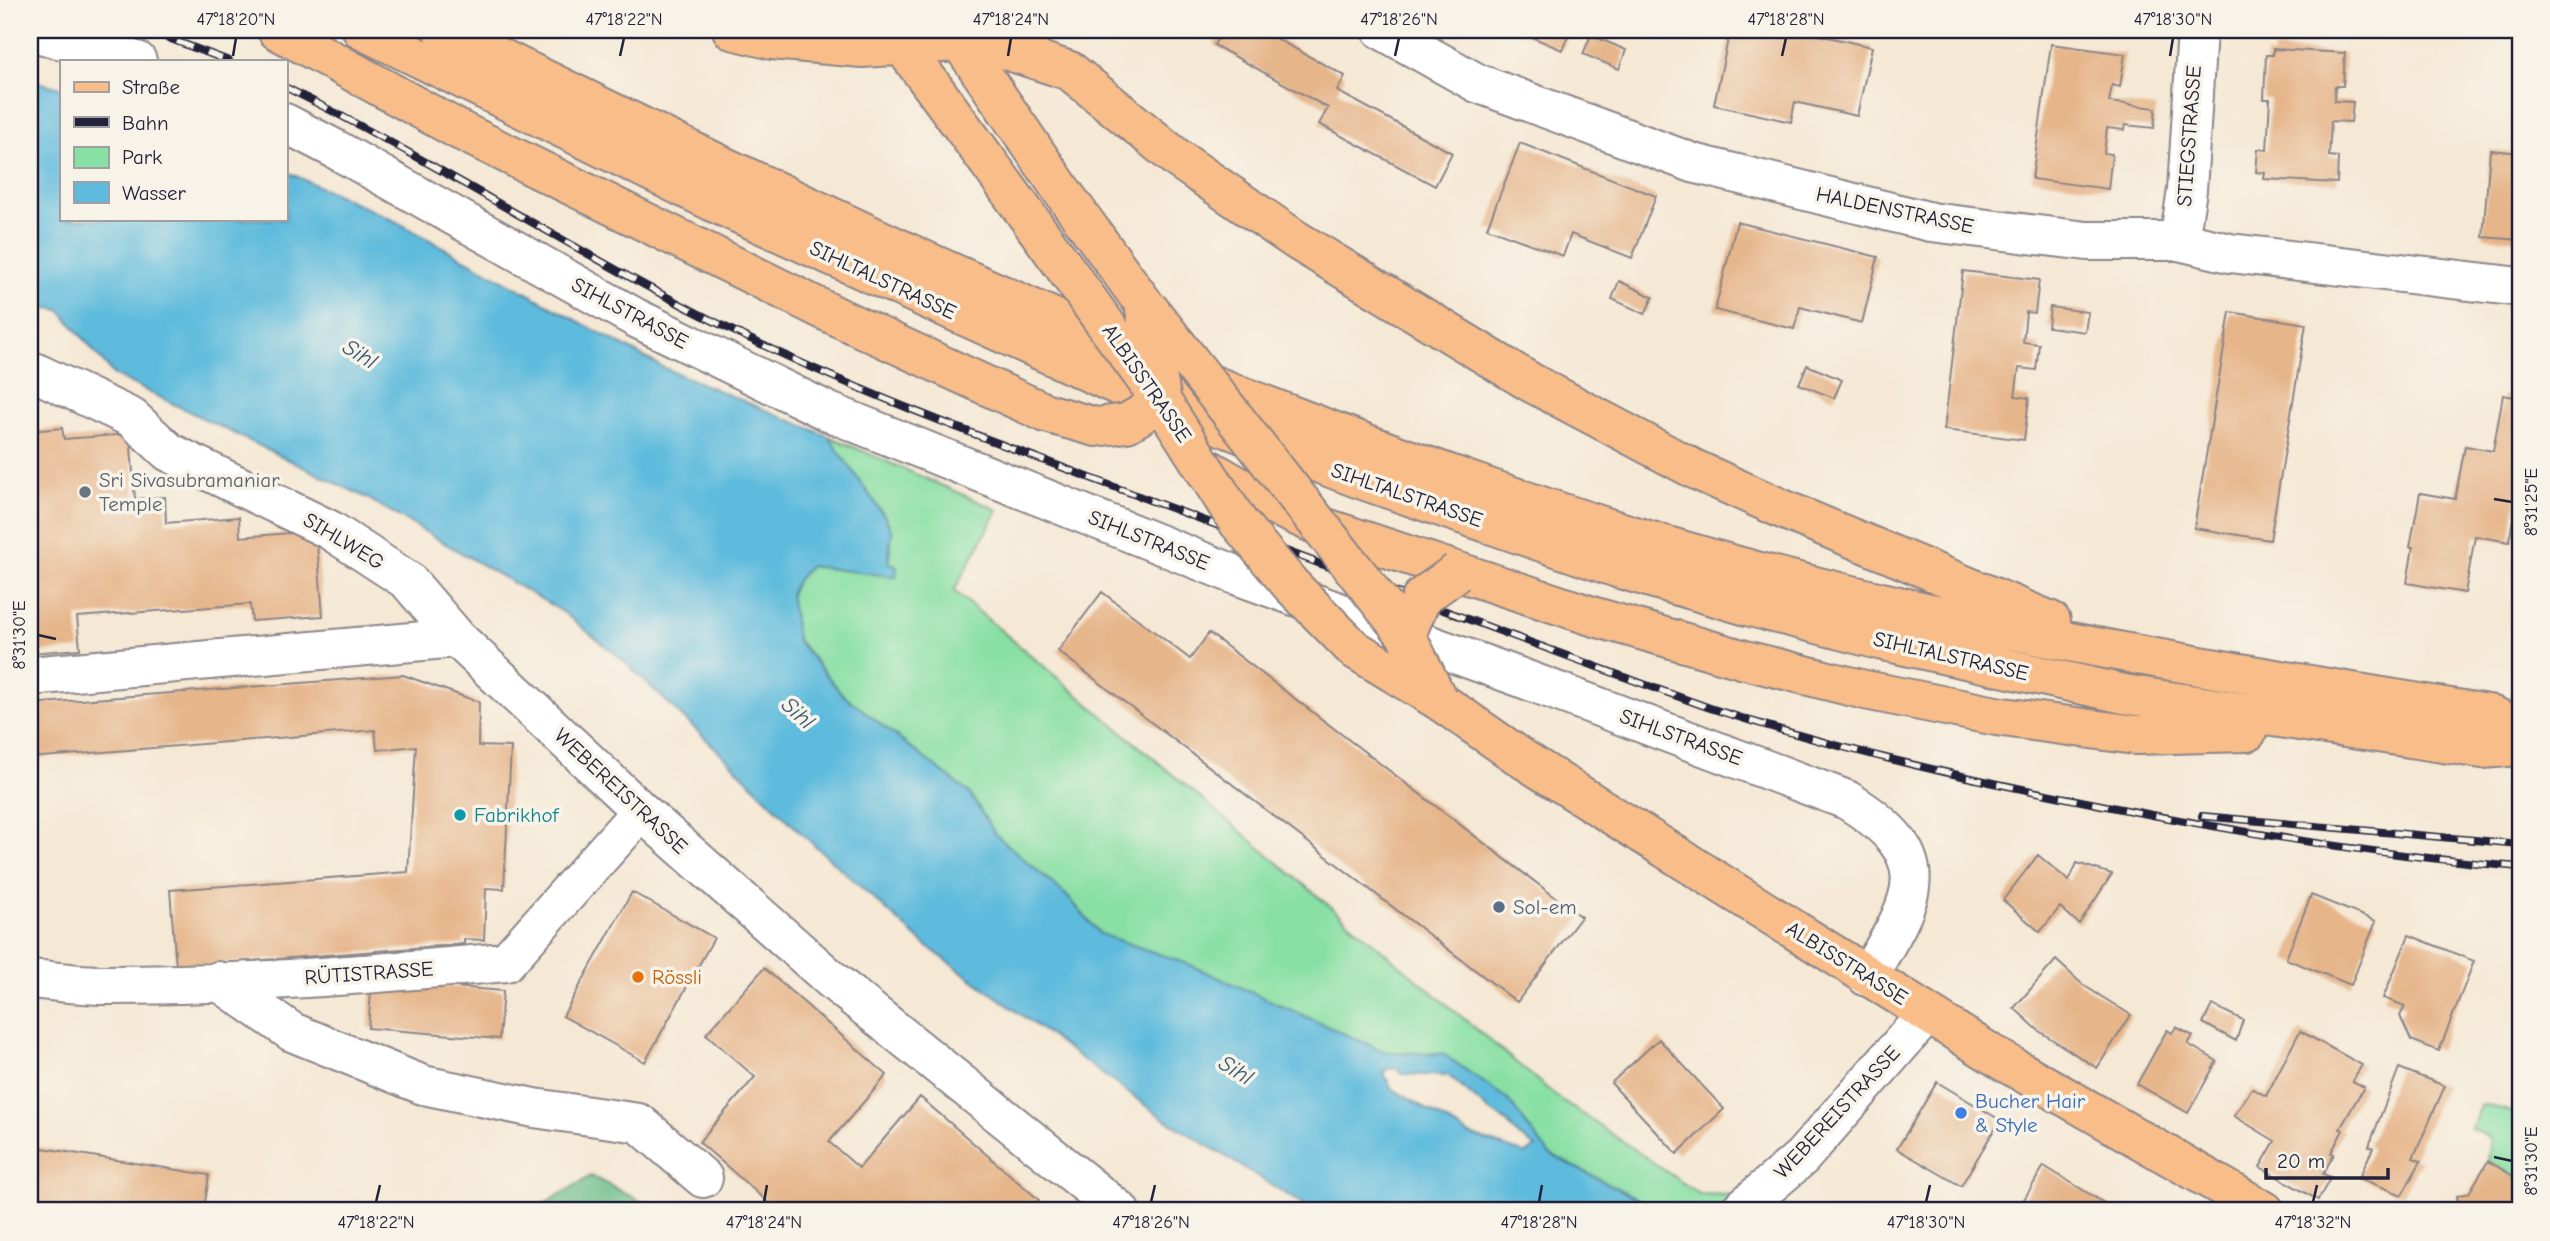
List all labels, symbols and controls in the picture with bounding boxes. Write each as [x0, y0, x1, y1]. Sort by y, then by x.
text: 47°18'20"N [197, 9, 275, 30]
text: 47°18'22"N [585, 9, 663, 30]
text: 47°18'24"N [973, 9, 1049, 30]
text: 47°18'26"N [1360, 9, 1438, 30]
text: 47°18'28"N [1747, 9, 1825, 30]
text: 47°18'30"N [2134, 9, 2212, 30]
legend [60, 60, 287, 220]
street label: STIEGSTRASSE [2172, 65, 2206, 207]
text: Straße [122, 75, 180, 99]
text: Bahn [122, 111, 169, 135]
text: Park [122, 145, 162, 169]
text: Wasser [122, 181, 187, 205]
street label: HALDENSTRASSE [1814, 182, 1976, 238]
street label: SIHLTALSTRASSE [806, 236, 960, 324]
street label: SIHLSTRASSE [568, 272, 692, 354]
street label: ALBISSTRASSE [1097, 319, 1197, 447]
water label: Sihl [338, 333, 383, 375]
street label: SIHLTALSTRASSE [1328, 458, 1486, 532]
place label: Sri Sivasubramaniar Temple [99, 468, 280, 516]
text: 8°31'25"E [2521, 468, 2542, 536]
marker: Sri Sivasubramaniar Temple [77, 484, 93, 500]
street label: SIHLSTRASSE [1085, 505, 1213, 575]
street label: SIHLWEG [299, 508, 389, 574]
text: 8°31'30"E [9, 600, 30, 670]
street label: SIHLTALSTRASSE [1871, 626, 2031, 686]
water label: Sihl [776, 691, 821, 735]
street label: SIHLSTRASSE [1616, 704, 1746, 770]
street label: WEBEREISTRASSE [550, 723, 692, 859]
place label: Fabrikhof [474, 803, 560, 827]
marker: Fabrikhof [452, 807, 468, 823]
place label: Sol-em [1513, 895, 1577, 919]
marker: Sol-em [1491, 899, 1507, 915]
street label: ALBISSTRASSE [1782, 916, 1912, 1010]
street label: RÜTISTRASSE [304, 957, 434, 989]
place label: Rössli [652, 965, 702, 989]
marker: Rössli [630, 969, 646, 985]
street label: WEBEREISTRASSE [1769, 1041, 1905, 1183]
water label: Sihl [1214, 1049, 1259, 1091]
place label: Bucher Hair & Style [1975, 1089, 2086, 1137]
marker: Bucher Hair & Style [1953, 1105, 1969, 1121]
text: 8°31'30"E [2521, 1126, 2542, 1196]
scale bar [2266, 1136, 2389, 1180]
text: 20 m [2277, 1149, 2325, 1173]
text: 47°18'22"N [337, 1212, 415, 1233]
text: 47°18'24"N [726, 1212, 802, 1233]
text: 47°18'26"N [1112, 1212, 1190, 1233]
text: 47°18'28"N [1500, 1212, 1578, 1233]
text: 47°18'30"N [1887, 1212, 1965, 1233]
text: 47°18'32"N [2275, 1212, 2351, 1233]

